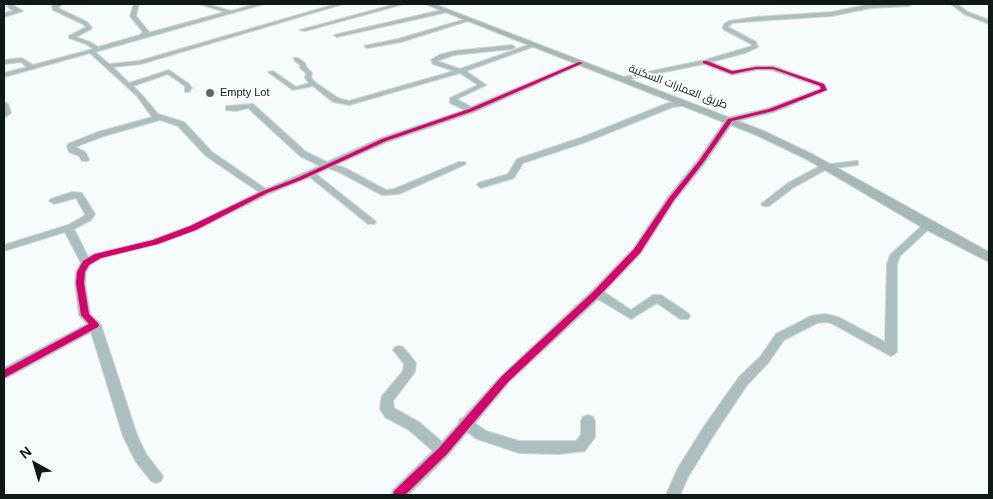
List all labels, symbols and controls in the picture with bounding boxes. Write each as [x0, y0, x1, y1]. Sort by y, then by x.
street label: طريق العمارات السكنية [627, 62, 729, 112]
place label: Empty Lot [220, 86, 270, 100]
marker: Empty Lot [204, 87, 216, 99]
north arrow [10, 439, 60, 489]
text: N [17, 443, 35, 462]

